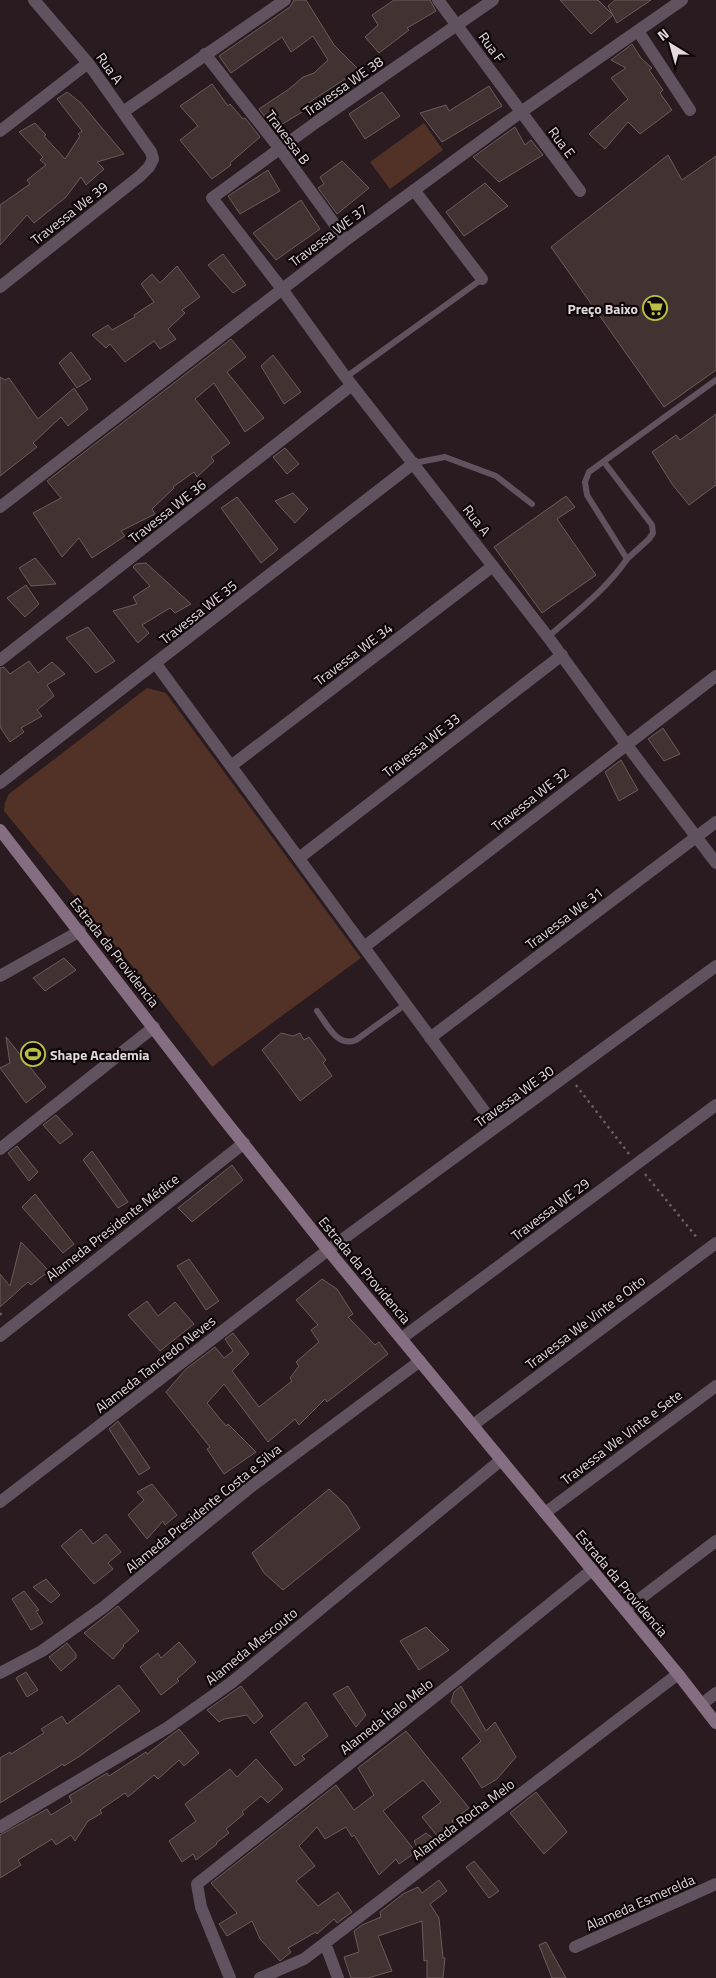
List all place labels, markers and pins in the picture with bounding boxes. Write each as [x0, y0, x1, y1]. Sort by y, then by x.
supermarket icon: Preço Baixo [642, 295, 668, 321]
place label: Preço Baixo [567, 298, 638, 319]
sports icon: Shape Academia [20, 1041, 46, 1067]
place label: Shape Academia [50, 1044, 149, 1065]

